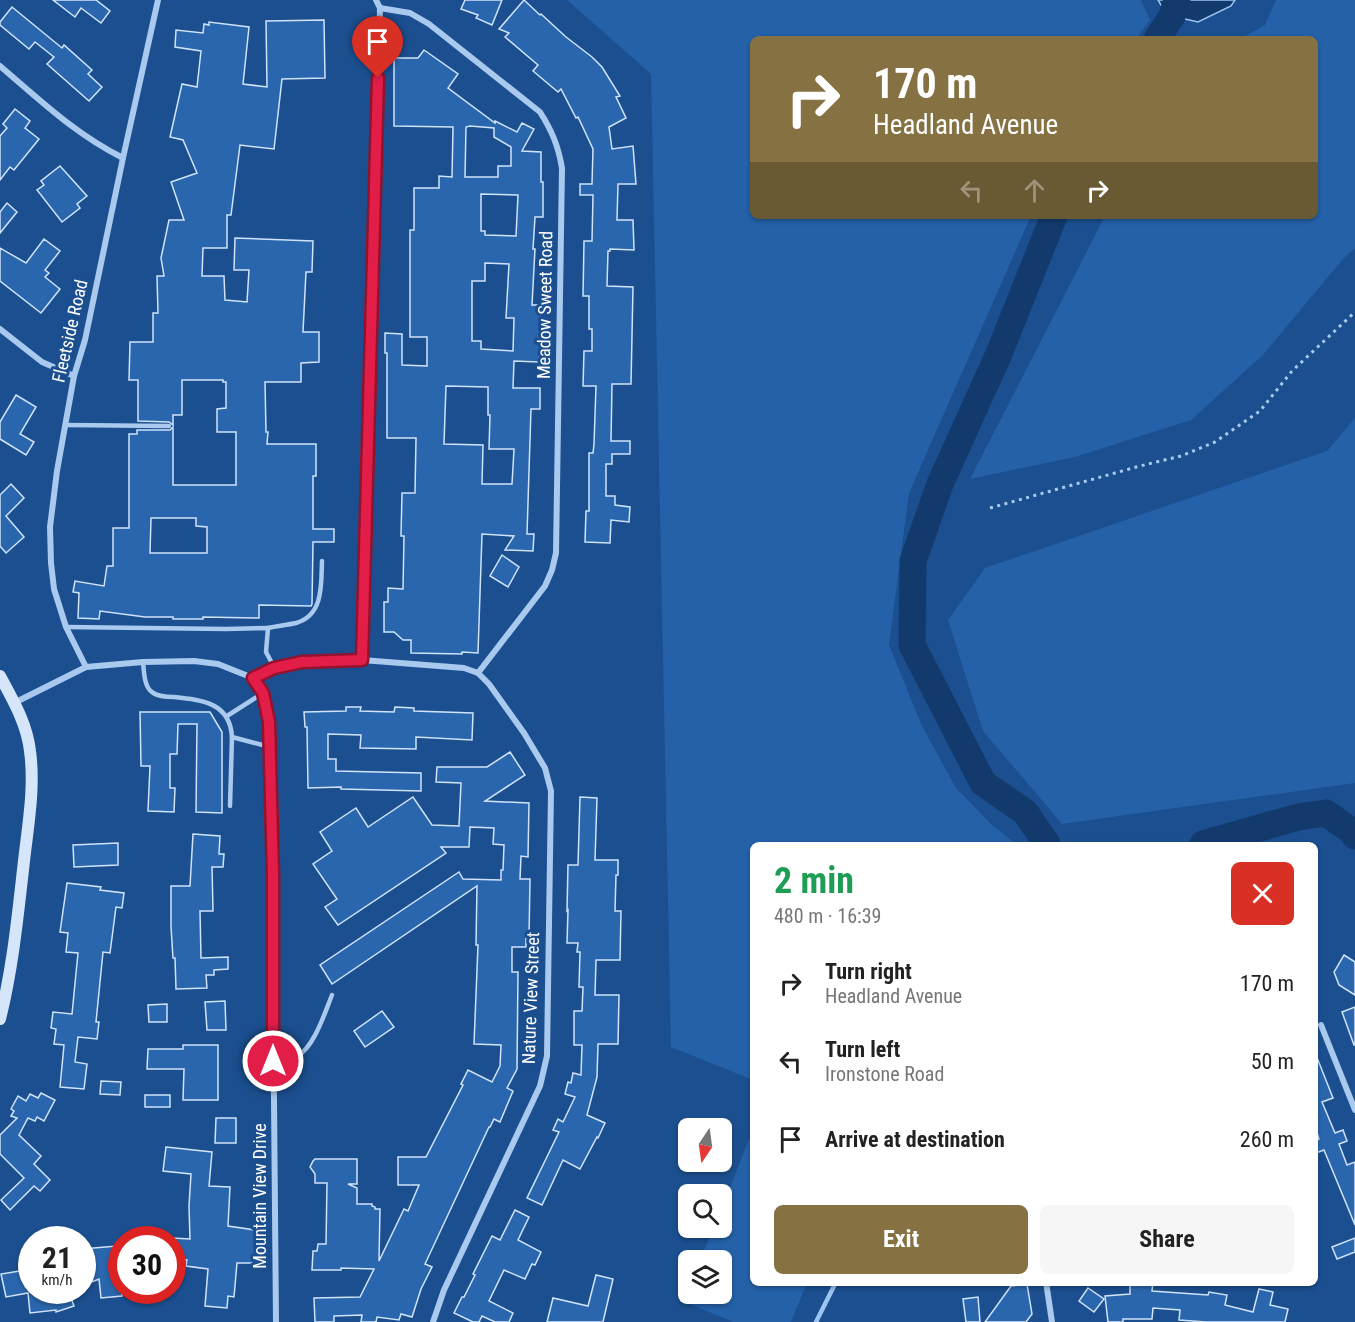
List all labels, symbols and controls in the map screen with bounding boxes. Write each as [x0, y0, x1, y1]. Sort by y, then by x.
pin [352, 16, 403, 78]
icon: arrive [361, 25, 394, 58]
text: 170 m [873, 59, 978, 108]
icon: right [774, 60, 852, 138]
text: Headland Avenue [873, 109, 1058, 141]
icon: left [955, 174, 988, 207]
icon: ahead [1018, 174, 1051, 207]
icon: right [1081, 174, 1114, 207]
street label: Meadow Sweet Road [533, 231, 556, 379]
street label: Fleetside Road [47, 277, 92, 384]
text: 2 min [774, 860, 854, 902]
button: close [1231, 862, 1294, 925]
text: 480 m · 16:39 [774, 904, 881, 928]
street label: Nature View Street [518, 931, 543, 1064]
text: Turn right [825, 959, 912, 984]
icon: right [774, 967, 807, 1000]
text: 170 m [1240, 971, 1294, 996]
text: Headland Avenue [825, 984, 962, 1008]
position arrow [241, 1029, 305, 1093]
text: Turn left [825, 1037, 900, 1062]
icon: left [774, 1045, 807, 1078]
text: 50 m [1251, 1049, 1294, 1074]
text: Ironstone Road [825, 1062, 944, 1086]
north arrow [678, 1118, 732, 1172]
map controls [678, 1118, 732, 1304]
street label: Mountain View Drive [249, 1123, 270, 1269]
icon: arrive [774, 1123, 807, 1156]
text: Arrive at destination [825, 1127, 1005, 1152]
text: 260 m [1240, 1127, 1294, 1152]
button: search [678, 1184, 732, 1238]
button: Exit [774, 1205, 1028, 1274]
button: Share [1040, 1205, 1294, 1274]
speed limit sign: 30 [108, 1226, 186, 1304]
text: 21 [42, 1240, 72, 1275]
button: layers [678, 1250, 732, 1304]
text: km/h [42, 1271, 72, 1289]

